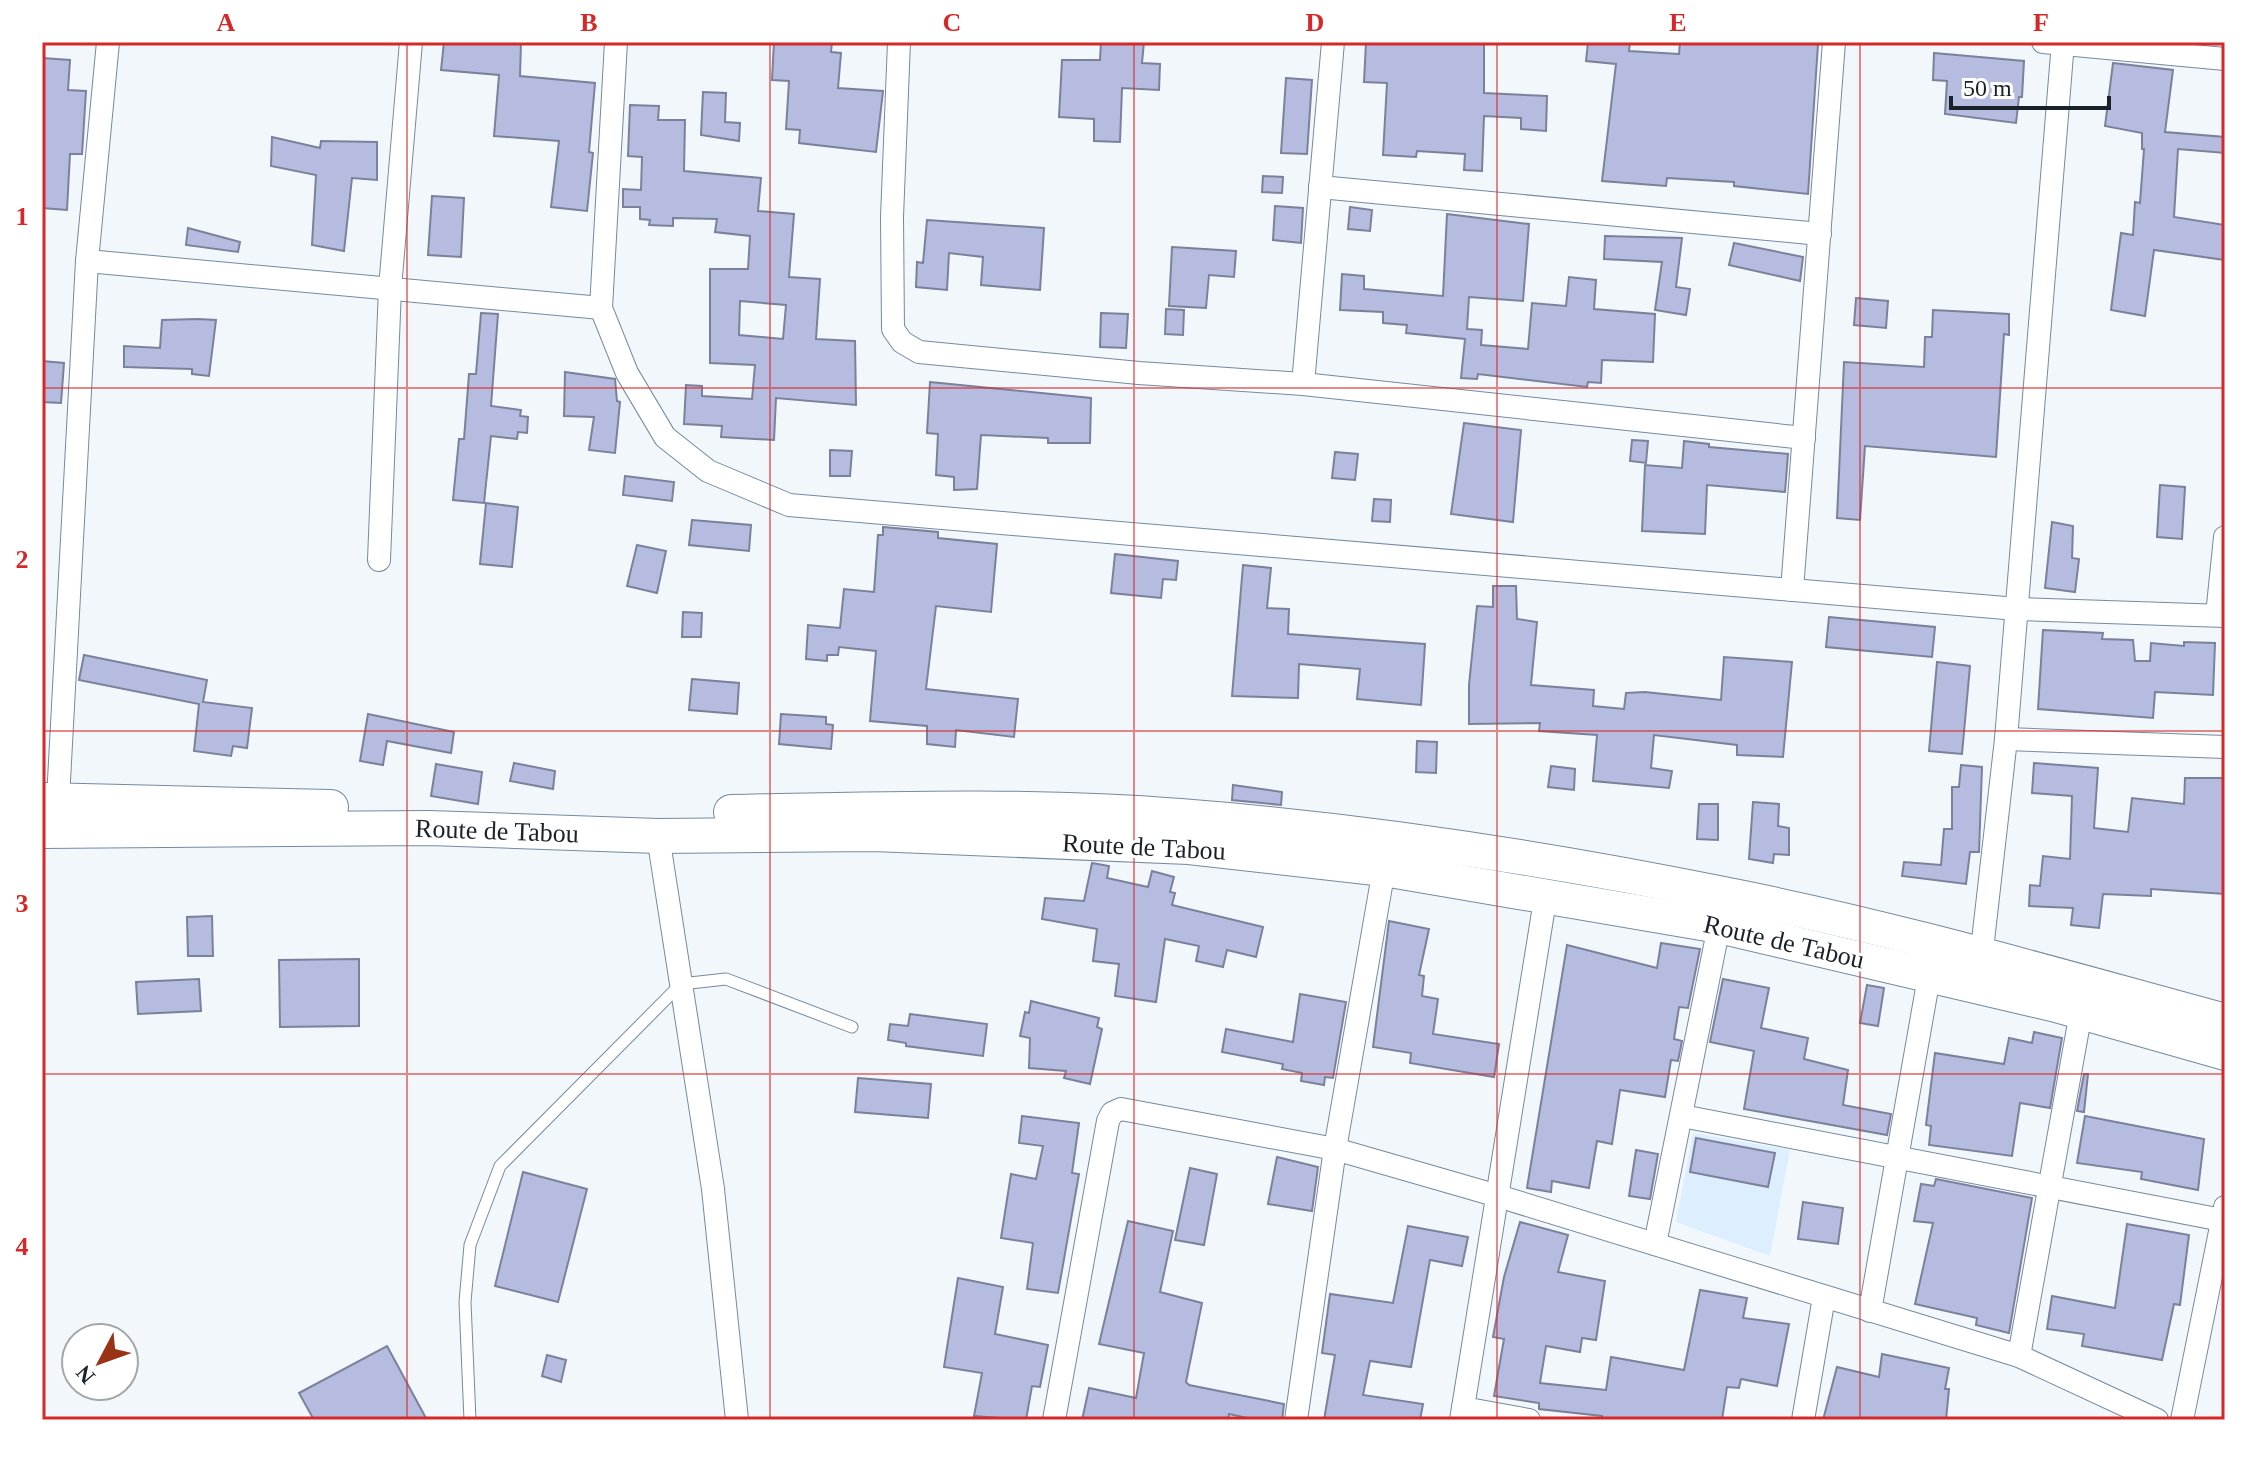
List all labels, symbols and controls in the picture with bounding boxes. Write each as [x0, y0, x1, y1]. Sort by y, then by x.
text: A [217, 8, 236, 37]
text: B [580, 8, 598, 37]
text: C [943, 8, 961, 37]
text: D [1306, 8, 1324, 37]
text: E [1669, 8, 1687, 37]
text: F [2033, 8, 2049, 37]
scale bar [1951, 60, 2109, 110]
text: 50 m [1963, 75, 2012, 101]
text: 1 [16, 202, 29, 231]
text: 2 [16, 545, 29, 574]
street label: Route de Tabou [415, 814, 579, 848]
street label: Route de Tabou [1061, 828, 1227, 866]
text: 3 [16, 889, 29, 918]
street label: Route de Tabou [1701, 909, 1867, 975]
text: 4 [16, 1232, 29, 1261]
north arrow [60, 1322, 140, 1402]
text: N [71, 1361, 100, 1389]

